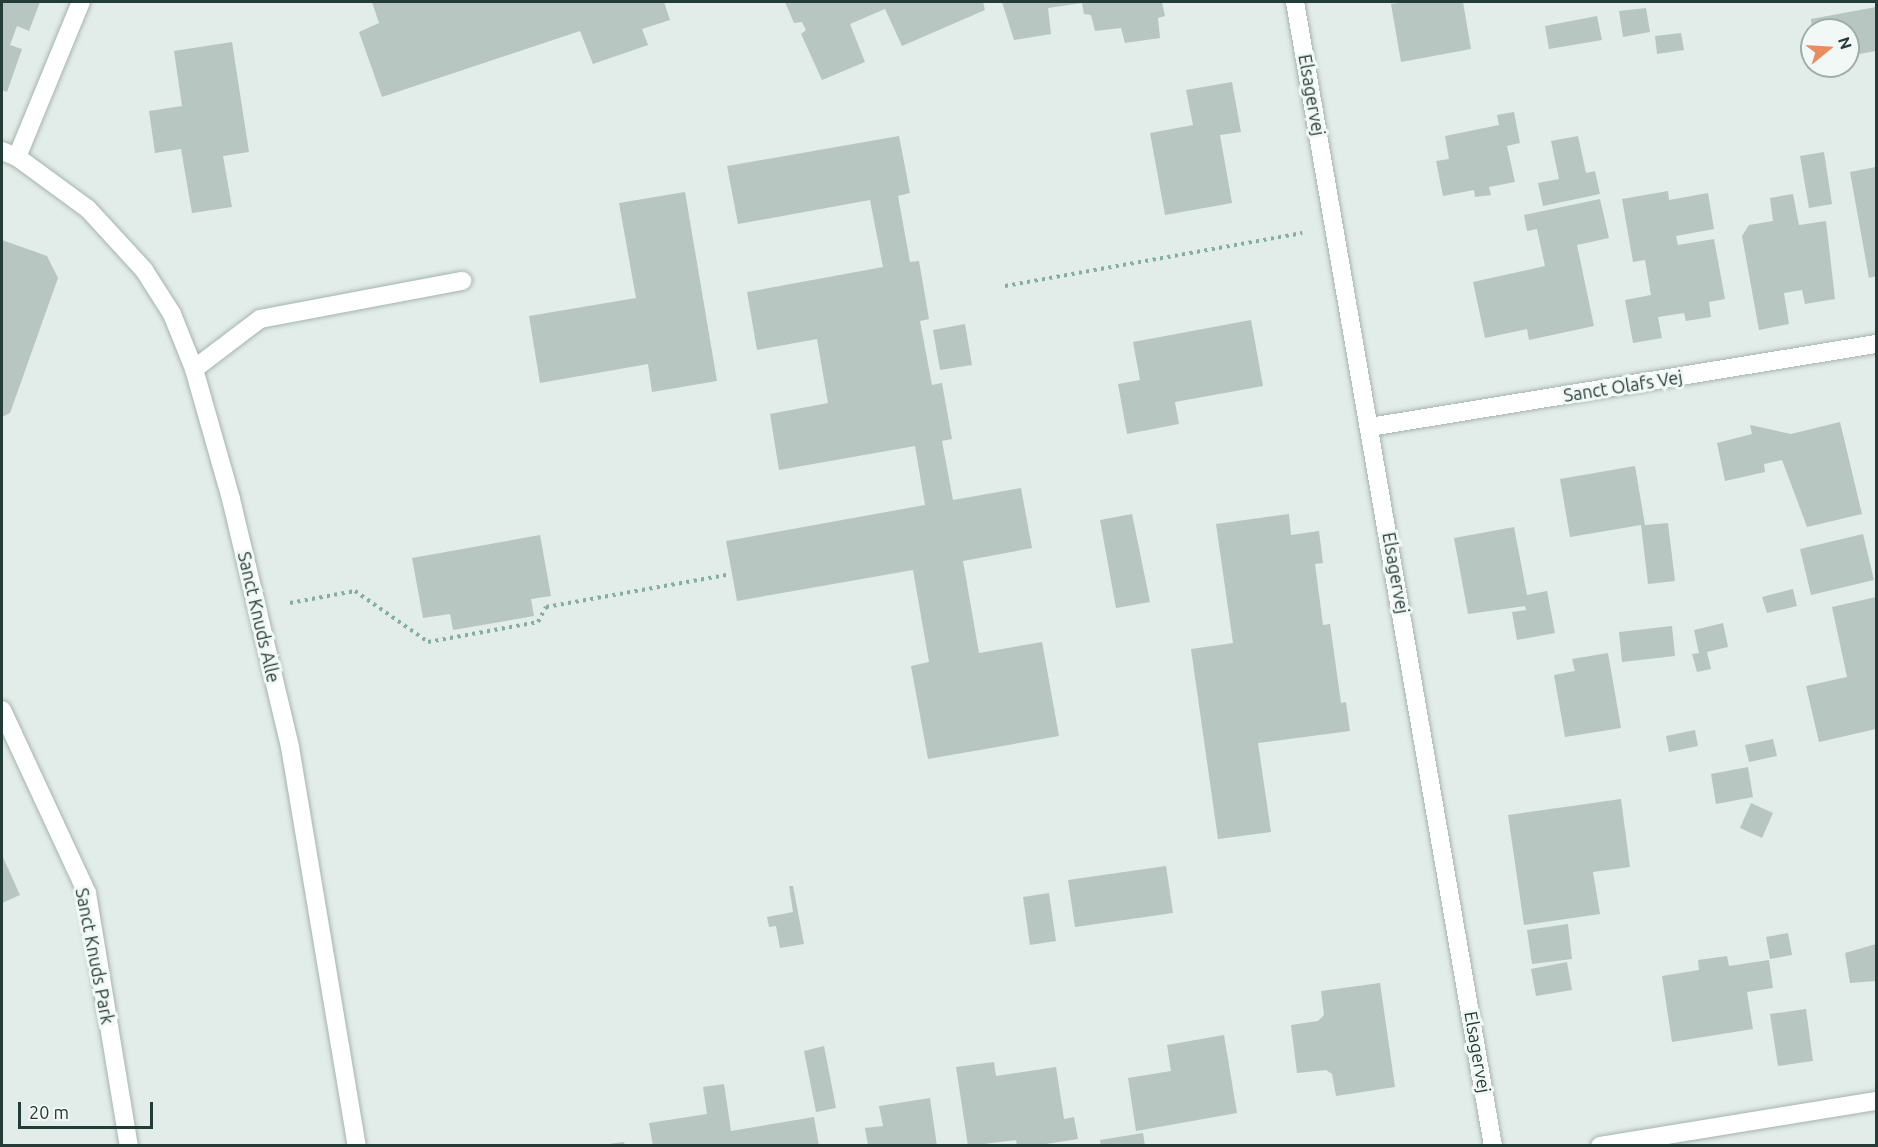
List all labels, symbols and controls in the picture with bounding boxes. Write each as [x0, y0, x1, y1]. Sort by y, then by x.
north arrow [1800, 18, 1860, 78]
text: N [1835, 35, 1856, 52]
street label: Elsagervej [1294, 53, 1330, 137]
street label: Sanct Olafs Vej [1562, 366, 1684, 406]
street label: Elsagervej [1378, 531, 1414, 615]
street label: Sanct Knuds Alle [233, 549, 285, 685]
street label: Sanct Knuds Park [71, 886, 119, 1026]
street label: Elsagervej [1460, 1010, 1496, 1094]
scale bar [21, 1090, 156, 1128]
text: 20 m [29, 1102, 69, 1122]

